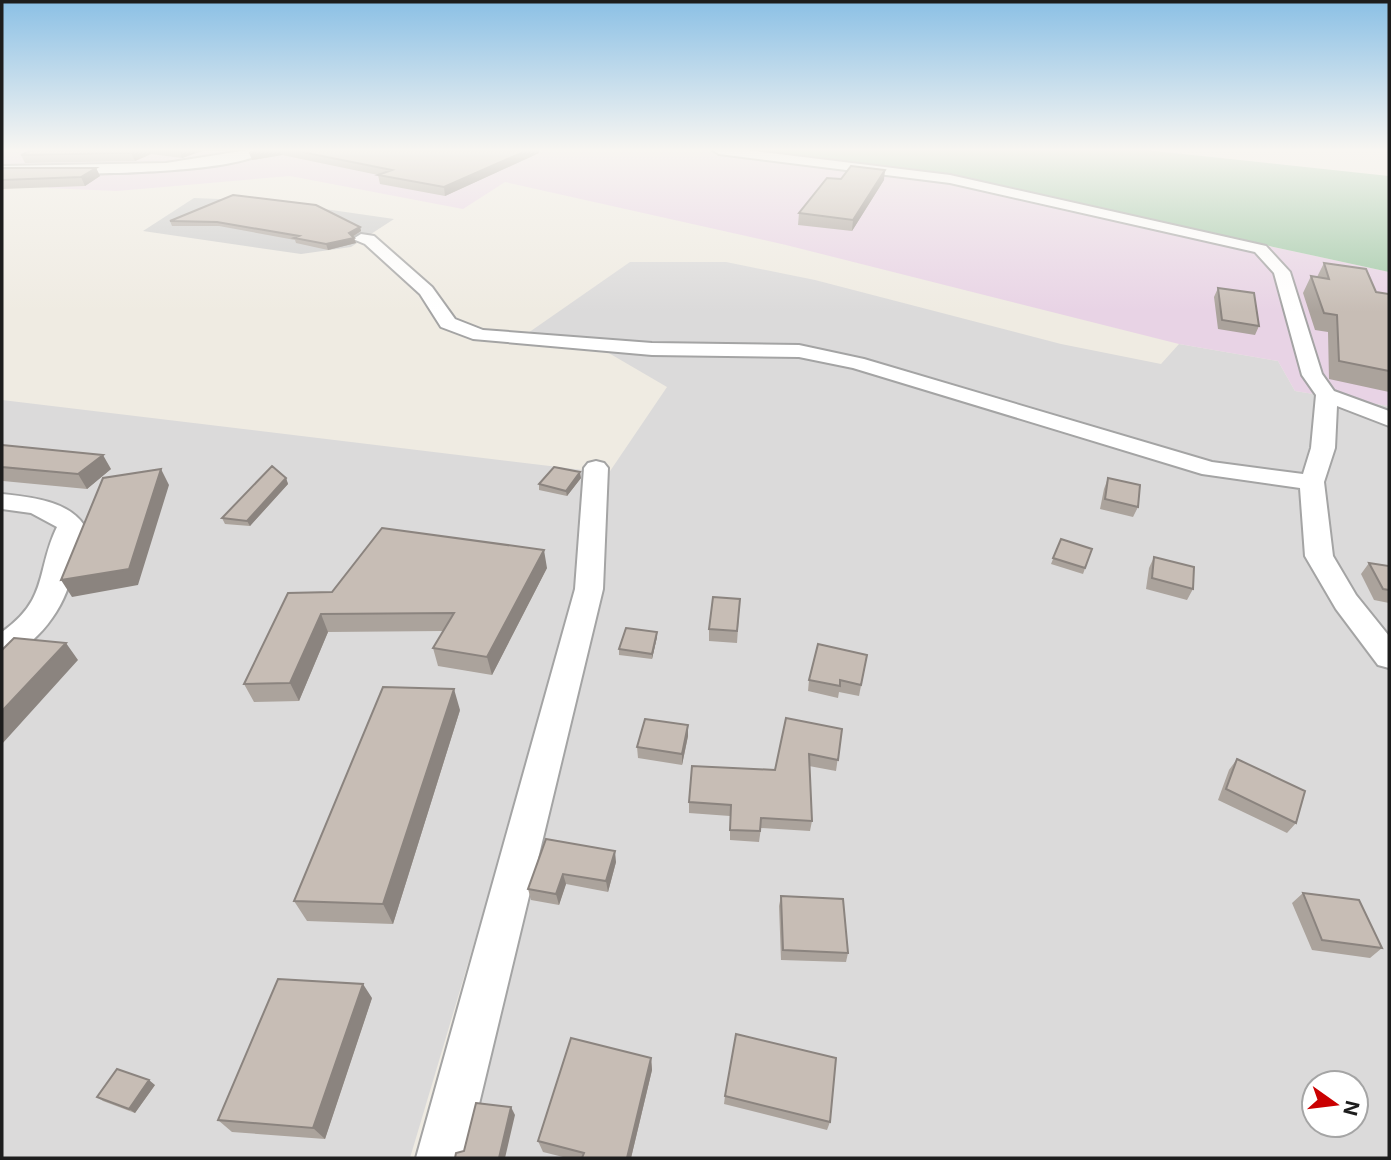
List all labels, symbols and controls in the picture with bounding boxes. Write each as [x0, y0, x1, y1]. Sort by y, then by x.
north arrow [1300, 1069, 1370, 1139]
text: N [1338, 1098, 1364, 1118]

